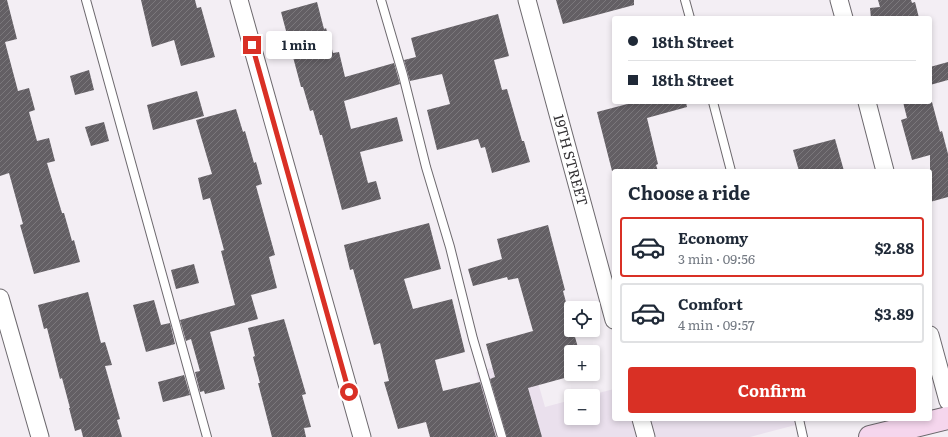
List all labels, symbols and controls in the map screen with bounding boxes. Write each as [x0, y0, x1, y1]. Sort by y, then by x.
text: 18th Street [652, 30, 734, 53]
callout: 1 min [266, 31, 332, 59]
text: 1 min [282, 35, 316, 54]
route end [243, 36, 261, 54]
text: 18th Street [652, 68, 734, 91]
street label: 19TH STREET [549, 112, 594, 208]
text: Choose a ride [628, 179, 750, 206]
text: Economy [678, 226, 748, 249]
icon: car [630, 229, 666, 265]
text: $2.88 [874, 236, 914, 259]
text: 3 min · 09:56 [678, 249, 755, 268]
text: Comfort [678, 292, 743, 315]
icon: car [630, 295, 666, 331]
map controls [564, 301, 600, 425]
button: locate [564, 301, 600, 337]
text: $3.89 [874, 302, 914, 325]
text: 4 min · 09:57 [678, 315, 755, 334]
button: + [564, 345, 600, 381]
button: Confirm [628, 367, 916, 413]
route start [340, 383, 358, 401]
button: − [564, 389, 600, 425]

